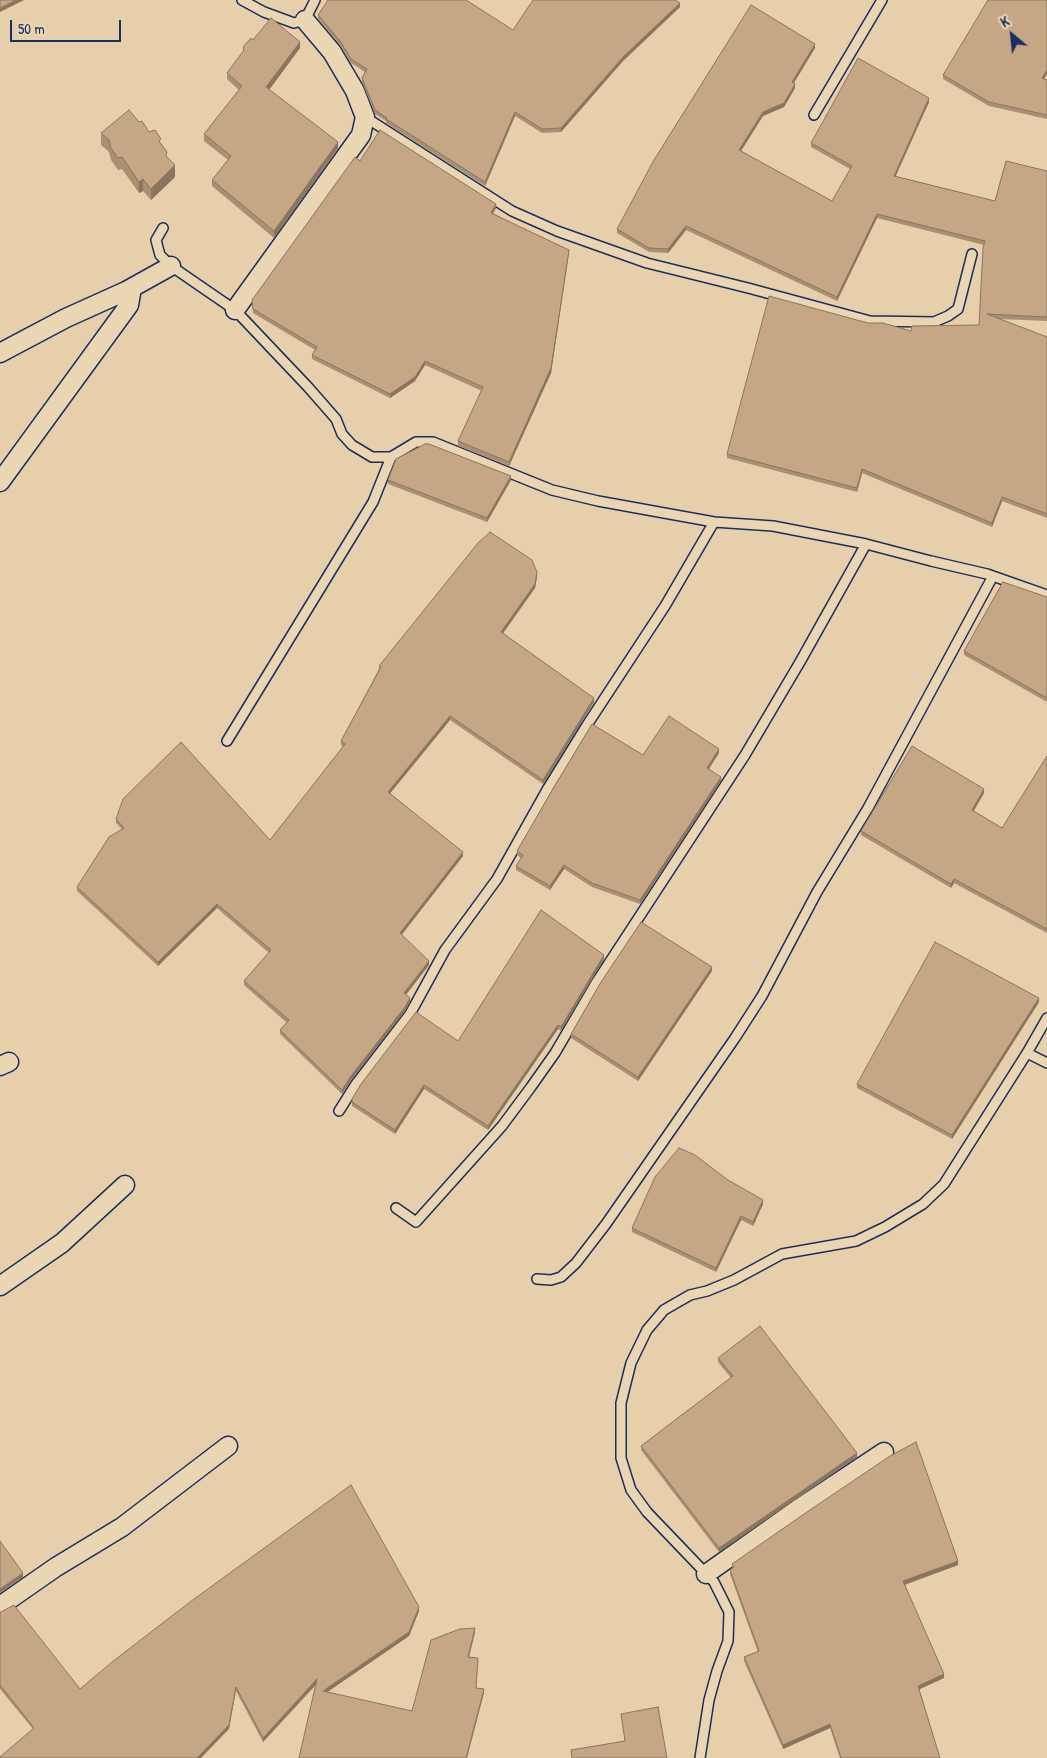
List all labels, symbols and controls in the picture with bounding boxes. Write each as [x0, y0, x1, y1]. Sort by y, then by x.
scale bar [12, 10, 124, 42]
north arrow [987, 10, 1037, 60]
text: K [997, 11, 1012, 31]
text: 50 m [18, 18, 45, 39]

